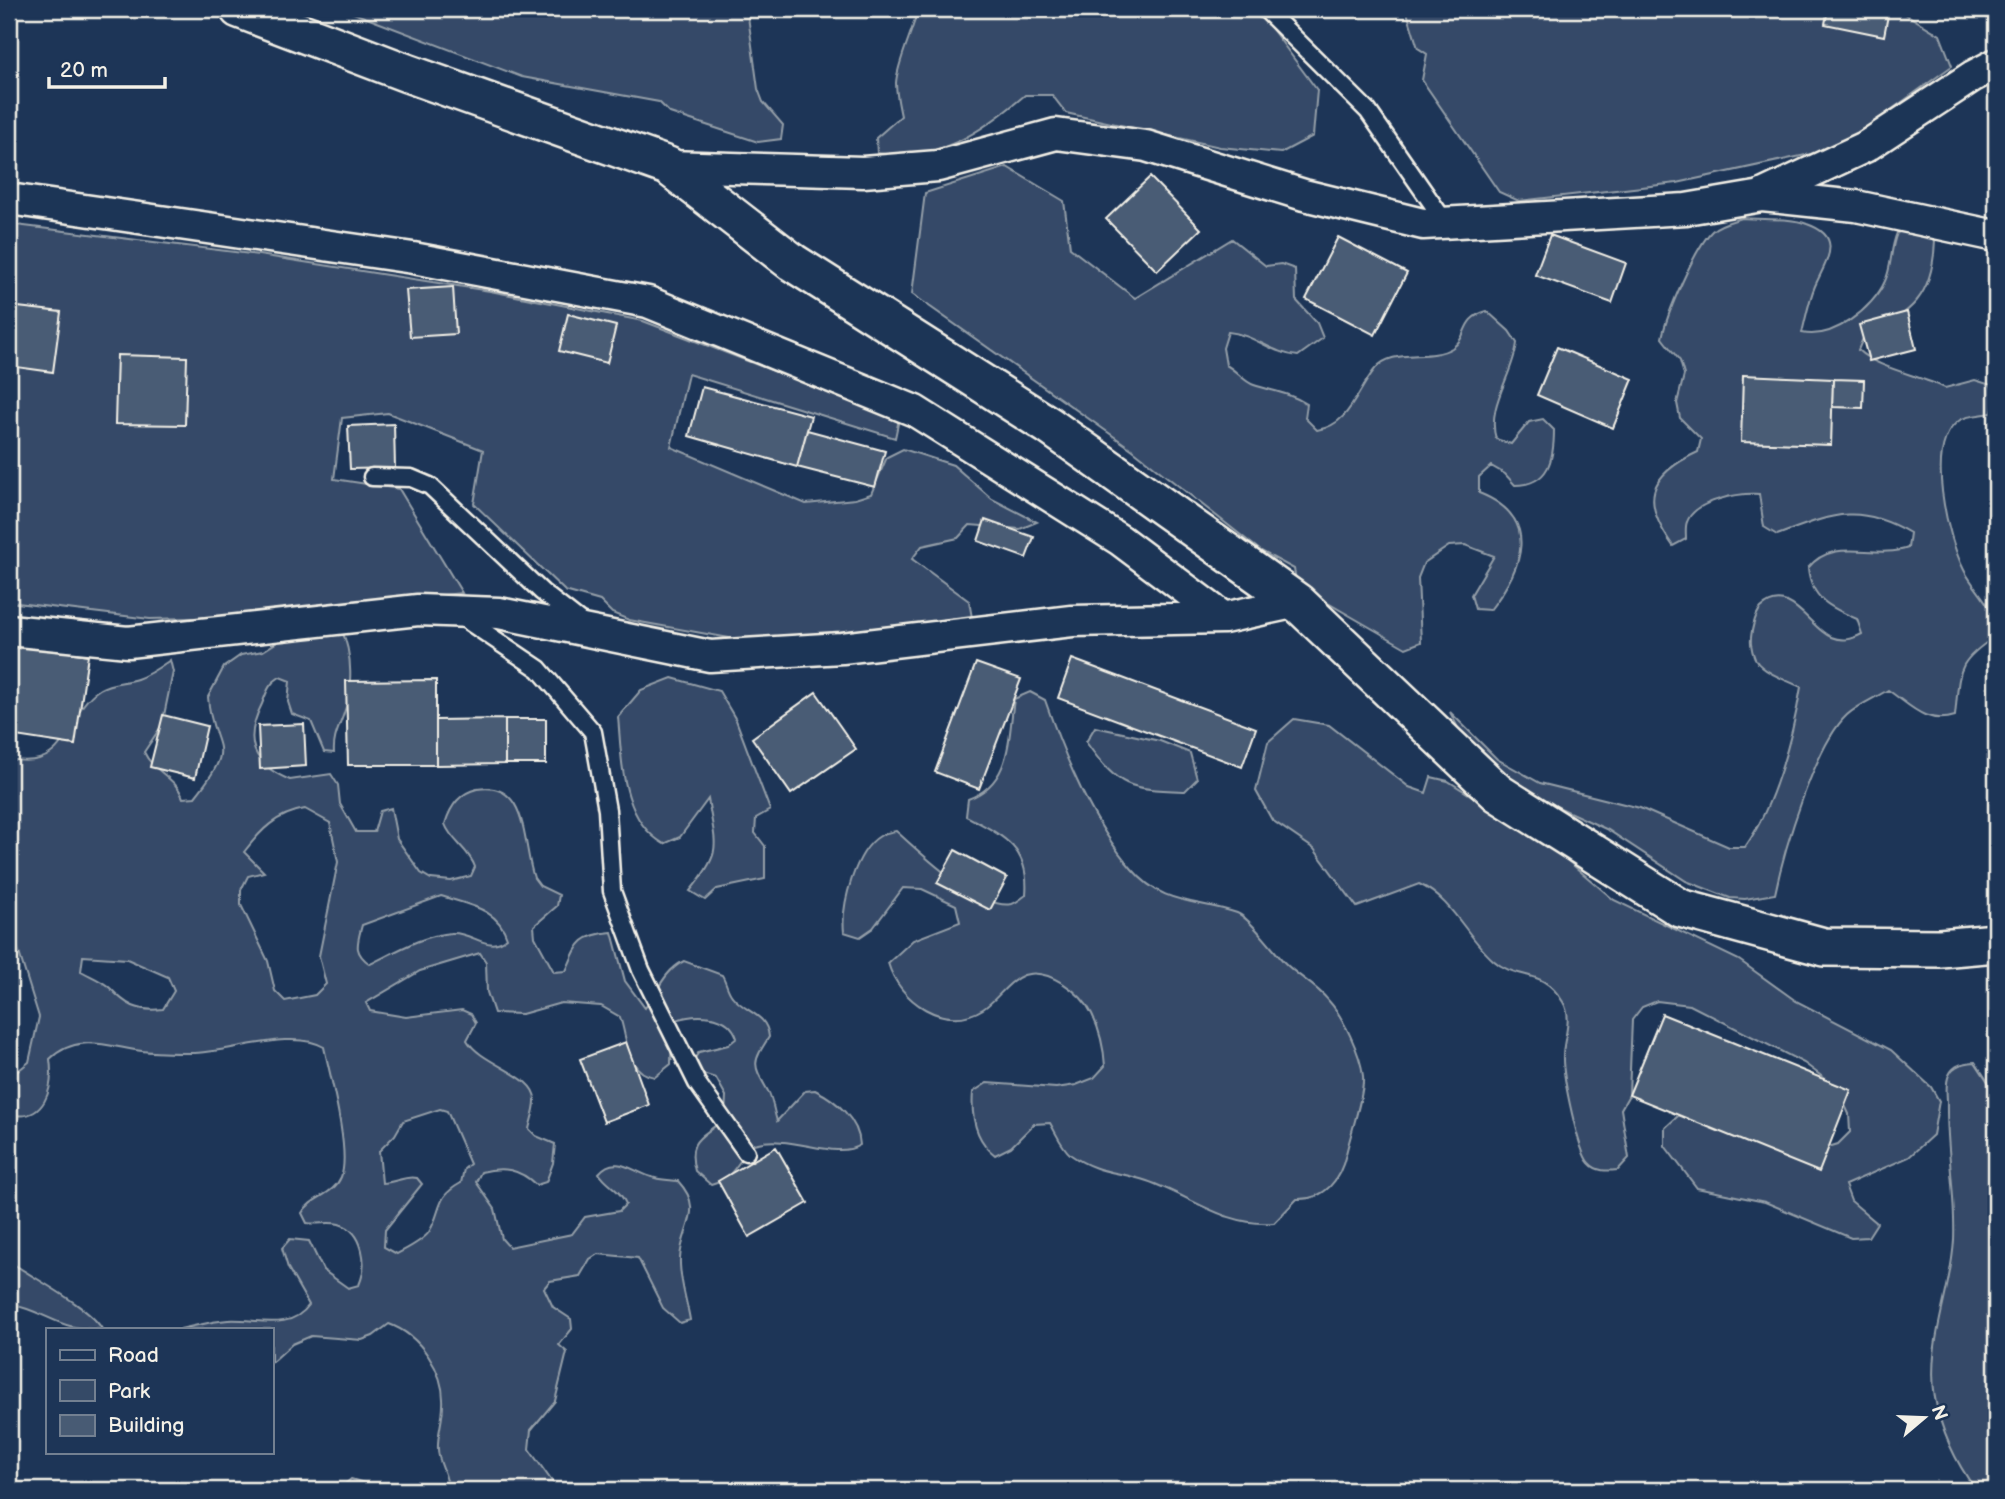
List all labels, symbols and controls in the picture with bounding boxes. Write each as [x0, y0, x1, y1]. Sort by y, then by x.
scale bar [49, 46, 164, 90]
text: 20 m [60, 58, 108, 83]
legend [46, 1328, 273, 1454]
text: Road [108, 1343, 159, 1368]
text: Park [108, 1379, 151, 1404]
north arrow [1890, 1384, 1960, 1454]
text: N [1925, 1402, 1952, 1423]
text: Building [108, 1413, 184, 1438]

